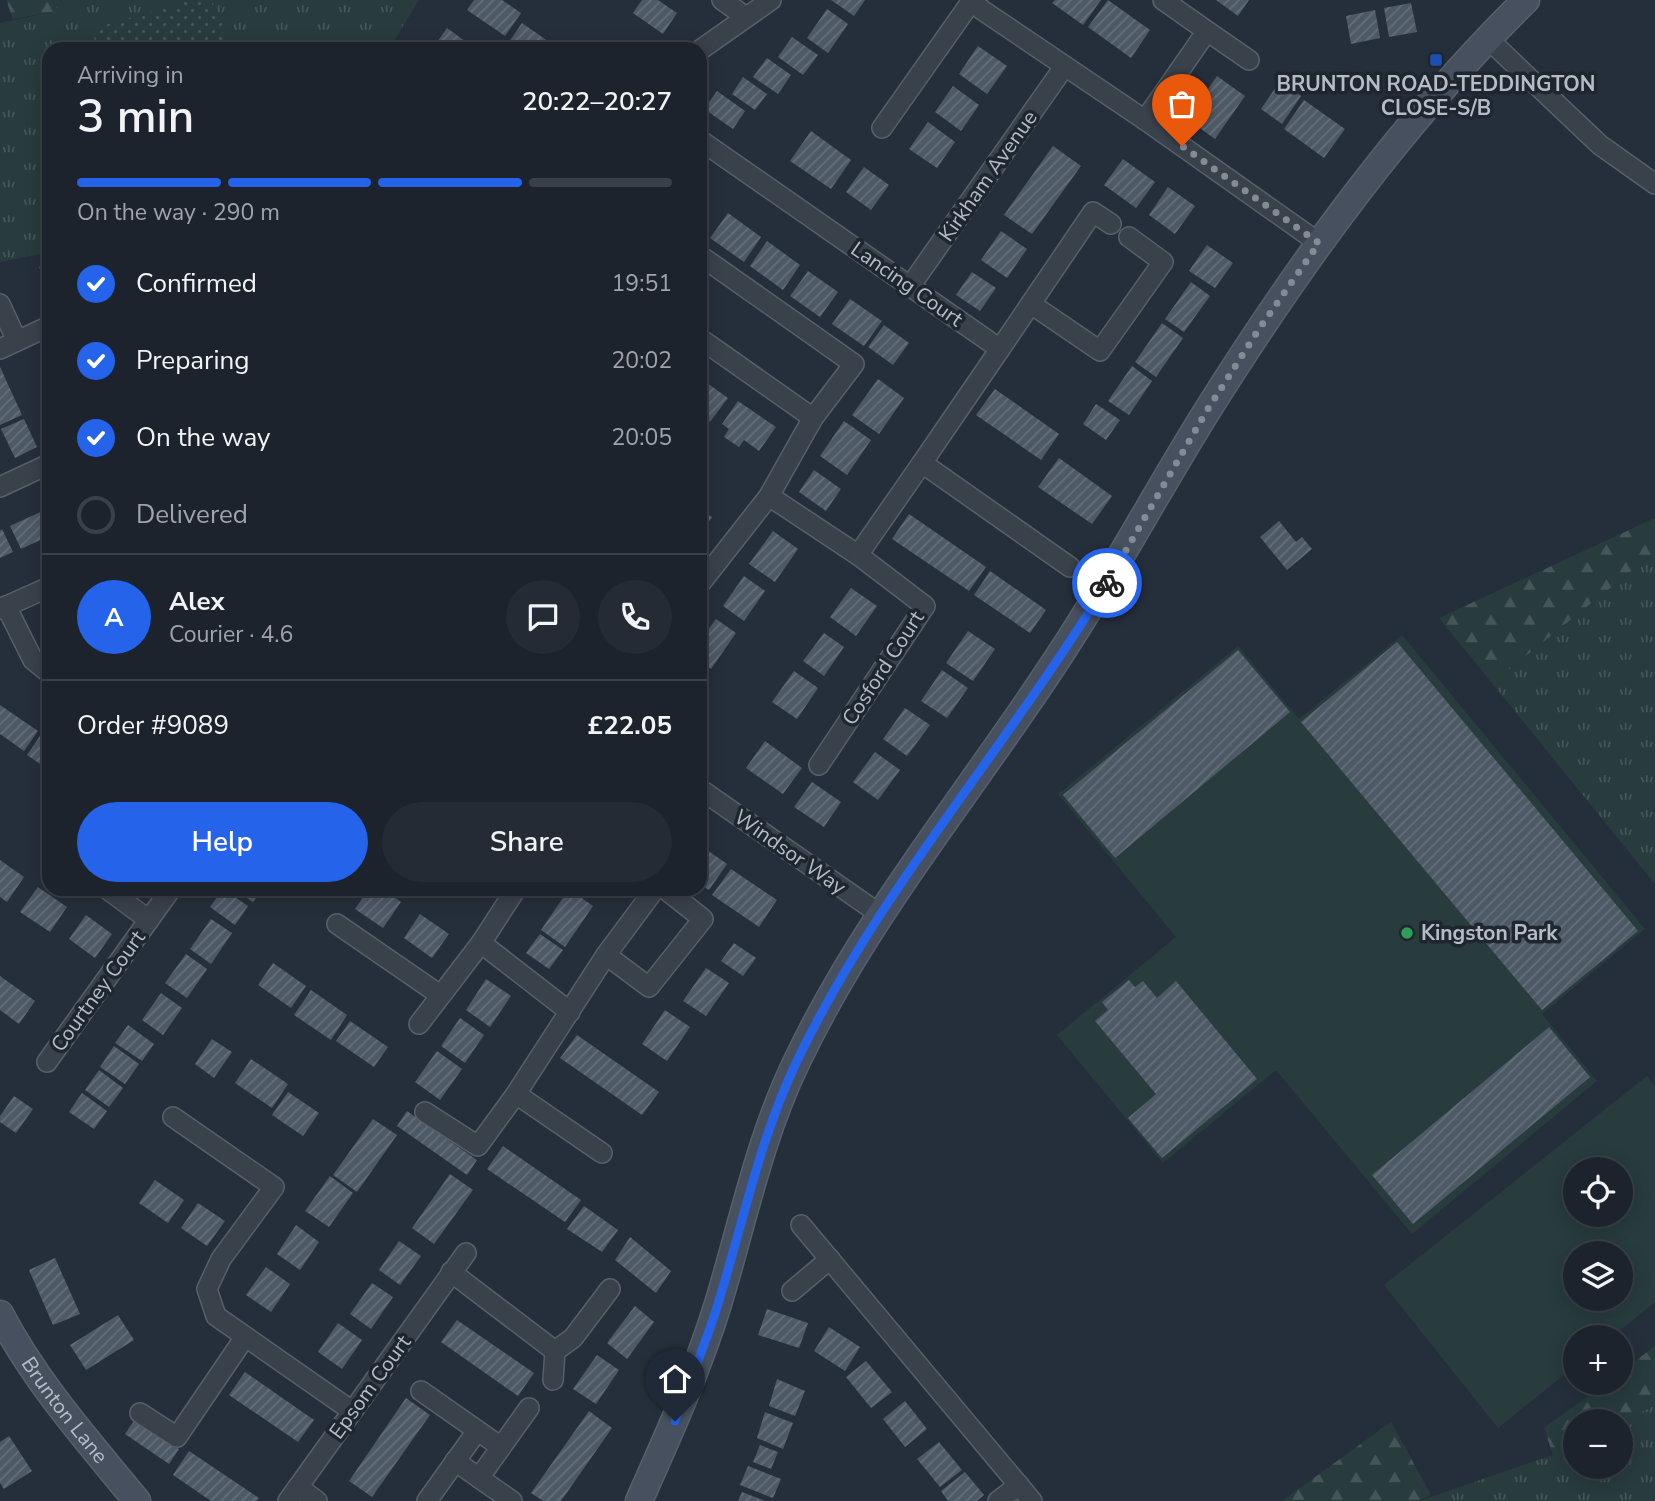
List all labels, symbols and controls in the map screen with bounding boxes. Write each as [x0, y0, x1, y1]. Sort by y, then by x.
marker: BRUNTON ROAD-TEDDINGTON CLOSE-S/B [1428, 52, 1444, 68]
text: Arriving in [77, 60, 184, 91]
place label: BRUNTON ROAD-TEDDINGTON CLOSE-S/B [1277, 70, 1595, 122]
pin [1152, 74, 1212, 146]
text: 20:22–20:27 [522, 84, 672, 119]
text: 3 min [77, 85, 194, 148]
icon: bag [1163, 85, 1201, 123]
street label: Kirkham Avenue [932, 105, 1044, 247]
text: On the way · 290 m [77, 197, 280, 228]
street label: Lancing Court [845, 235, 969, 333]
icon: check [77, 265, 115, 303]
text: Confirmed [136, 266, 257, 301]
text: 19:51 [612, 268, 672, 299]
icon: check [77, 342, 115, 380]
text: Preparing [136, 343, 249, 378]
text: 20:02 [612, 345, 672, 376]
icon: check [77, 419, 115, 457]
text: On the way [136, 420, 270, 455]
text: 20:05 [612, 422, 672, 453]
text: Delivered [136, 497, 248, 532]
courier [1072, 548, 1142, 618]
icon: bike [1088, 564, 1126, 602]
button: chat [506, 580, 580, 654]
button: phone [598, 580, 672, 654]
text: Alex [169, 584, 225, 619]
text: A [104, 600, 124, 635]
street label: Cosford Court [836, 605, 931, 730]
text: Courier · 4.6 [169, 619, 293, 650]
text: Order #9089 [77, 708, 229, 743]
text: £22.05 [588, 708, 672, 743]
button: Help [77, 802, 368, 882]
button: Share [382, 802, 672, 882]
street label: Windsor Way [728, 803, 852, 901]
place label: Kingston Park [1421, 919, 1558, 947]
street label: Courtney Court [44, 924, 152, 1057]
marker: Kingston Park [1399, 925, 1415, 941]
map controls [1563, 1157, 1633, 1479]
button: locate [1563, 1157, 1633, 1227]
button: layers [1563, 1241, 1633, 1311]
button: + [1563, 1325, 1633, 1395]
street label: Epsom Court [323, 1329, 418, 1445]
pin [645, 1349, 705, 1421]
street label: Brunton Lane [15, 1351, 114, 1469]
icon: home [656, 1360, 694, 1398]
button: − [1563, 1409, 1633, 1479]

